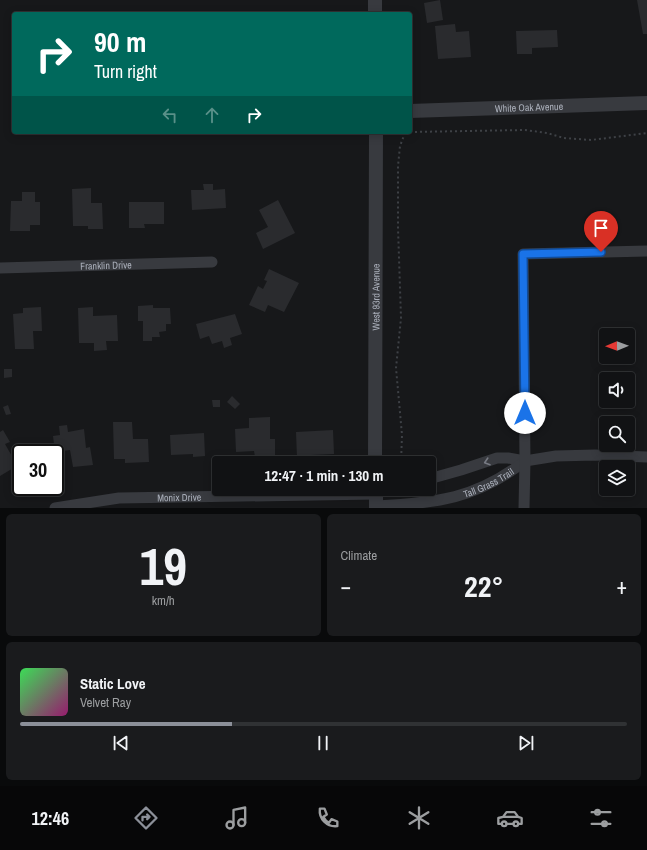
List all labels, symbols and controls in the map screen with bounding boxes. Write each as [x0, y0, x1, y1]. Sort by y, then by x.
text: 90 m [94, 23, 146, 61]
icon: right [28, 28, 80, 80]
text: Turn right [94, 59, 157, 84]
street label: White Oak Avenue [495, 99, 564, 115]
icon: left [159, 104, 181, 126]
icon: ahead [201, 104, 223, 126]
icon: right [243, 104, 265, 126]
pin [584, 211, 618, 252]
icon: arrive [590, 217, 612, 239]
street label: Franklin Drive [80, 258, 132, 272]
street label: West 93rd Avenue [369, 263, 382, 330]
north arrow [599, 328, 635, 364]
map controls [599, 328, 635, 496]
button: sound [599, 372, 635, 408]
position arrow [504, 392, 546, 434]
button: search [599, 416, 635, 452]
speed limit sign: 30 [12, 444, 64, 496]
one-way arrow [484, 457, 491, 465]
button: layers [599, 460, 635, 496]
text: 12:47 · 1 min · 130 m [265, 465, 383, 486]
street label: Tall Grass Trail [461, 465, 516, 500]
street label: Monix Drive [157, 490, 202, 504]
text: 19 [140, 531, 187, 601]
text: Climate [341, 547, 377, 564]
text: 22° [464, 566, 503, 606]
text: − [341, 571, 351, 601]
text: + [616, 571, 627, 601]
text: km/h [152, 592, 175, 609]
text: Static Love [80, 673, 146, 694]
text: Velvet Ray [80, 694, 131, 711]
icon: previous [110, 732, 132, 754]
icon: pause [312, 732, 334, 754]
icon: next [515, 732, 537, 754]
icon: directions [132, 804, 160, 832]
icon: music [223, 804, 251, 832]
icon: phone [314, 804, 342, 832]
icon: climate [405, 804, 433, 832]
icon: car [496, 804, 524, 832]
icon: filters [587, 804, 615, 832]
text: 12:46 [32, 806, 69, 831]

